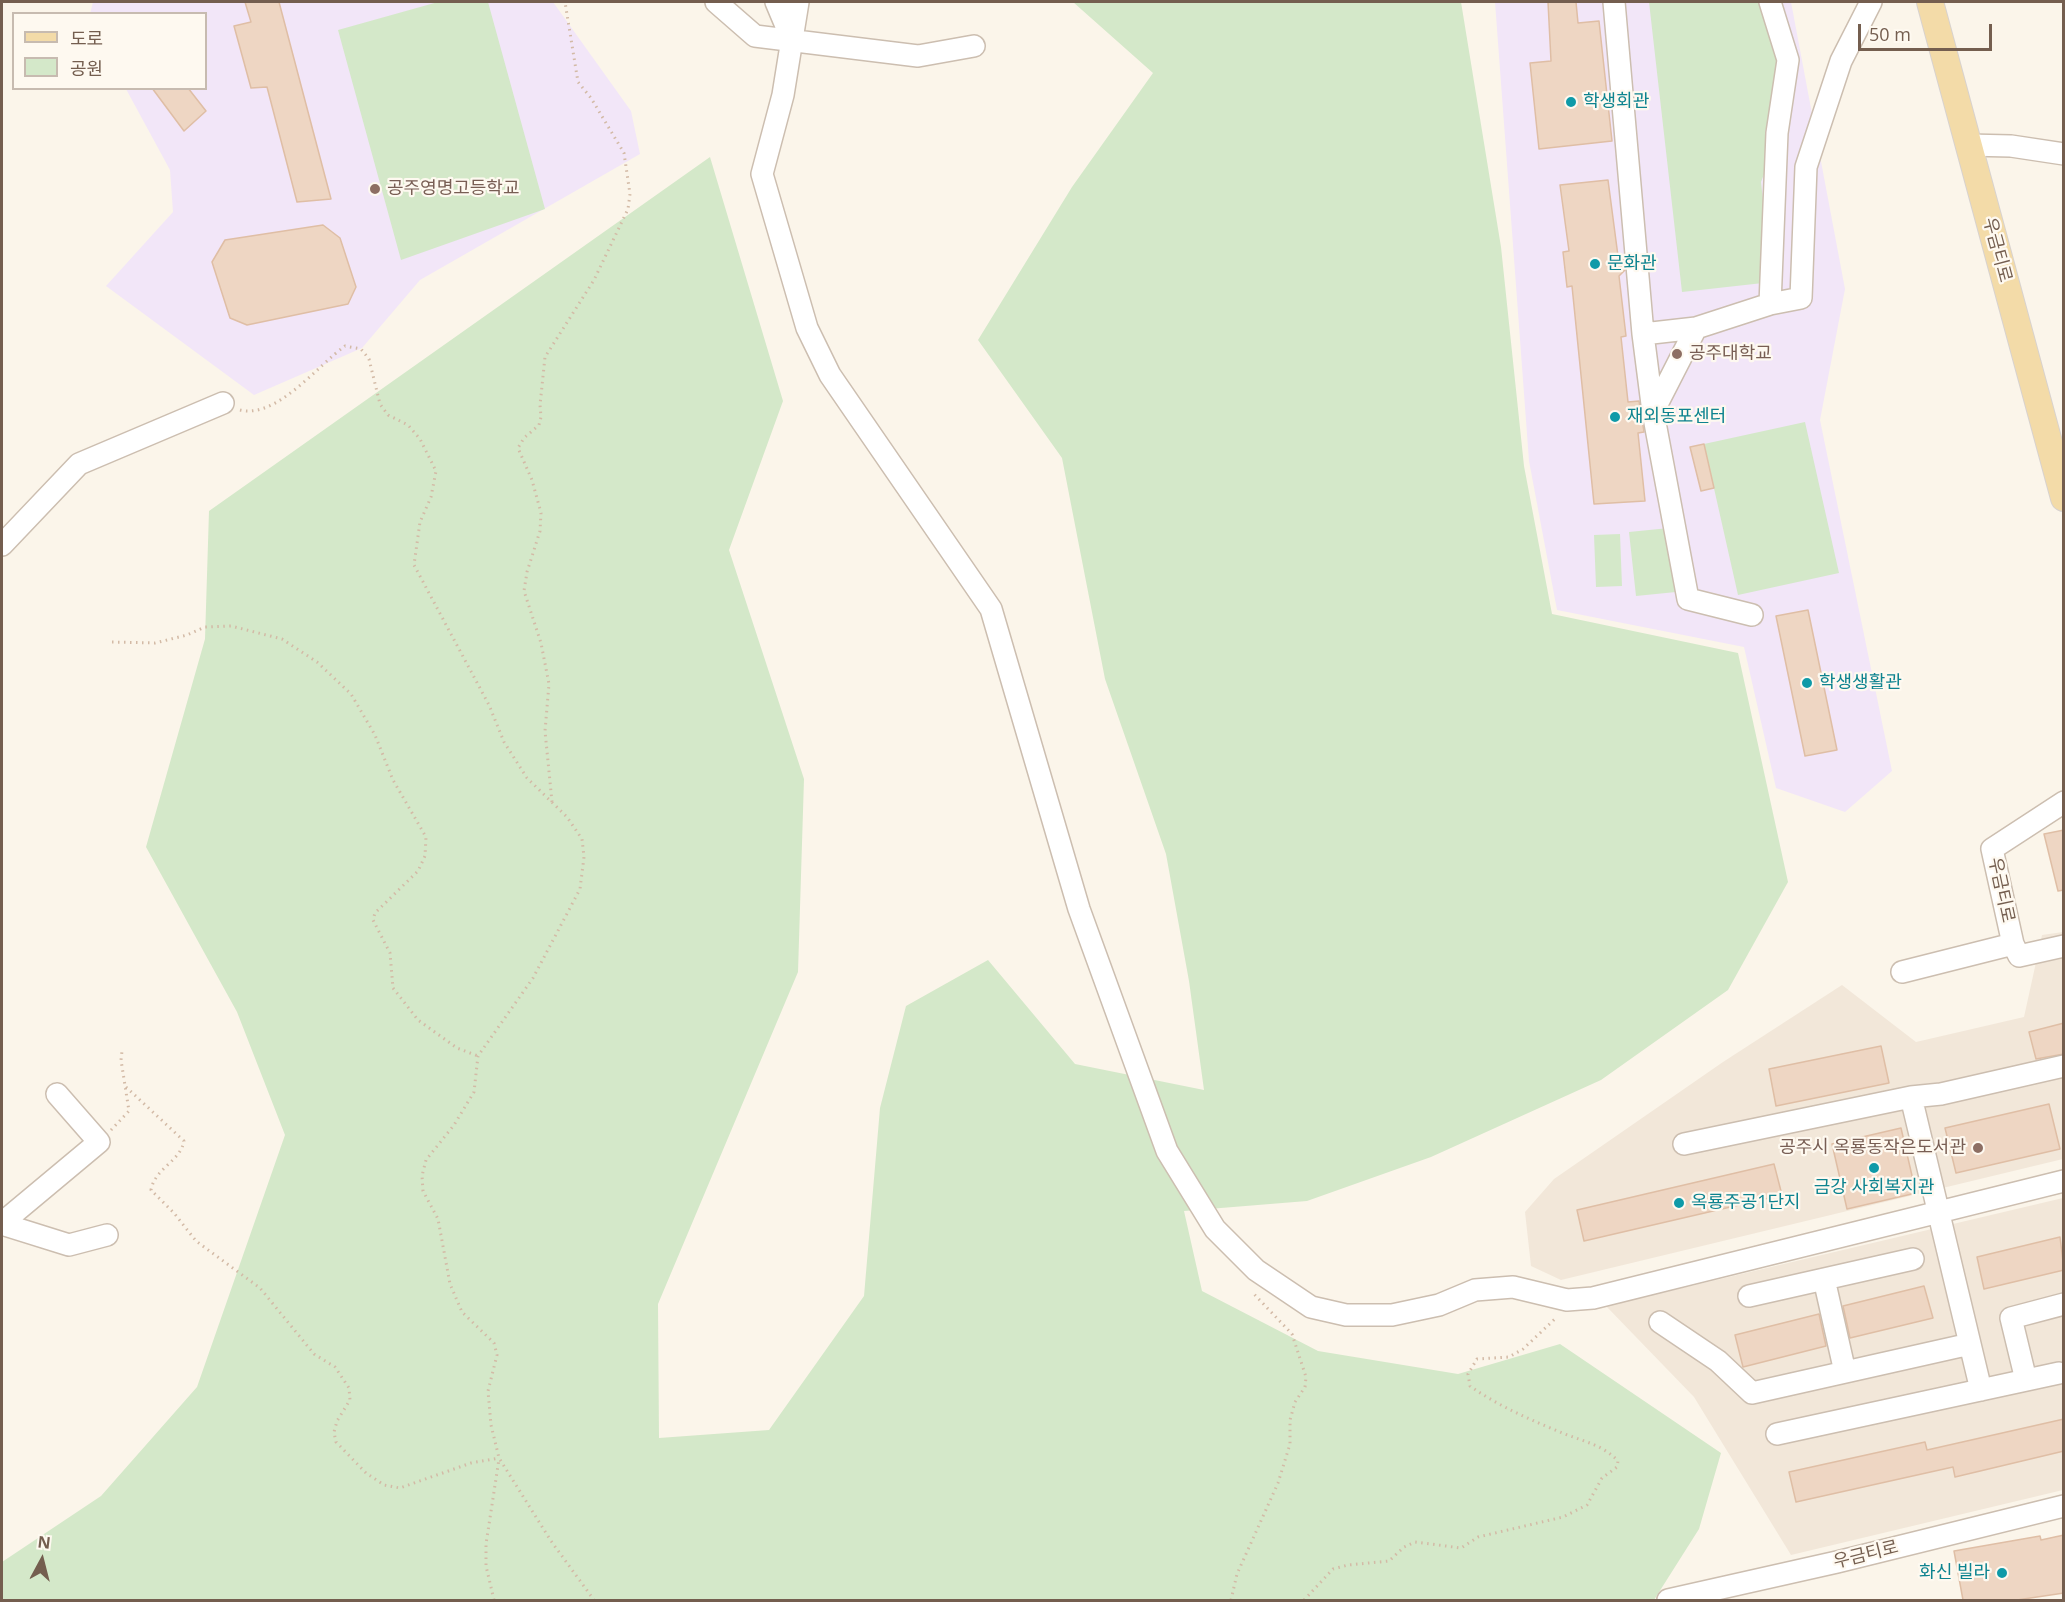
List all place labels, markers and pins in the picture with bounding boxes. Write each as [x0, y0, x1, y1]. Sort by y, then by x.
place label: 학생회관 [1583, 91, 1649, 113]
marker: 학생회관 [1564, 95, 1578, 109]
place label: 공주영명고등학교 [387, 178, 519, 200]
marker: 공주영명고등학교 [368, 182, 382, 196]
place label: 문화관 [1607, 253, 1657, 275]
marker: 문화관 [1588, 257, 1602, 271]
place label: 공주대학교 [1689, 343, 1772, 365]
marker: 공주대학교 [1670, 347, 1684, 361]
place label: 재외동포센터 [1627, 406, 1726, 428]
marker: 재외동포센터 [1608, 410, 1622, 424]
place label: 학생생활관 [1819, 672, 1902, 694]
marker: 학생생활관 [1800, 676, 1814, 690]
place label: 공주시 옥룡동작은도서관 [1779, 1137, 1966, 1159]
marker: 공주시 옥룡동작은도서관 [1971, 1141, 1985, 1155]
marker: 금강 사회복지관 [1867, 1161, 1881, 1175]
place label: 금강 사회복지관 [1814, 1177, 1934, 1199]
place label: 옥룡주공1단지 [1691, 1192, 1801, 1214]
marker: 옥룡주공1단지 [1672, 1196, 1686, 1210]
place label: 화신 빌라 [1919, 1562, 1990, 1584]
marker: 화신 빌라 [1995, 1566, 2009, 1580]

